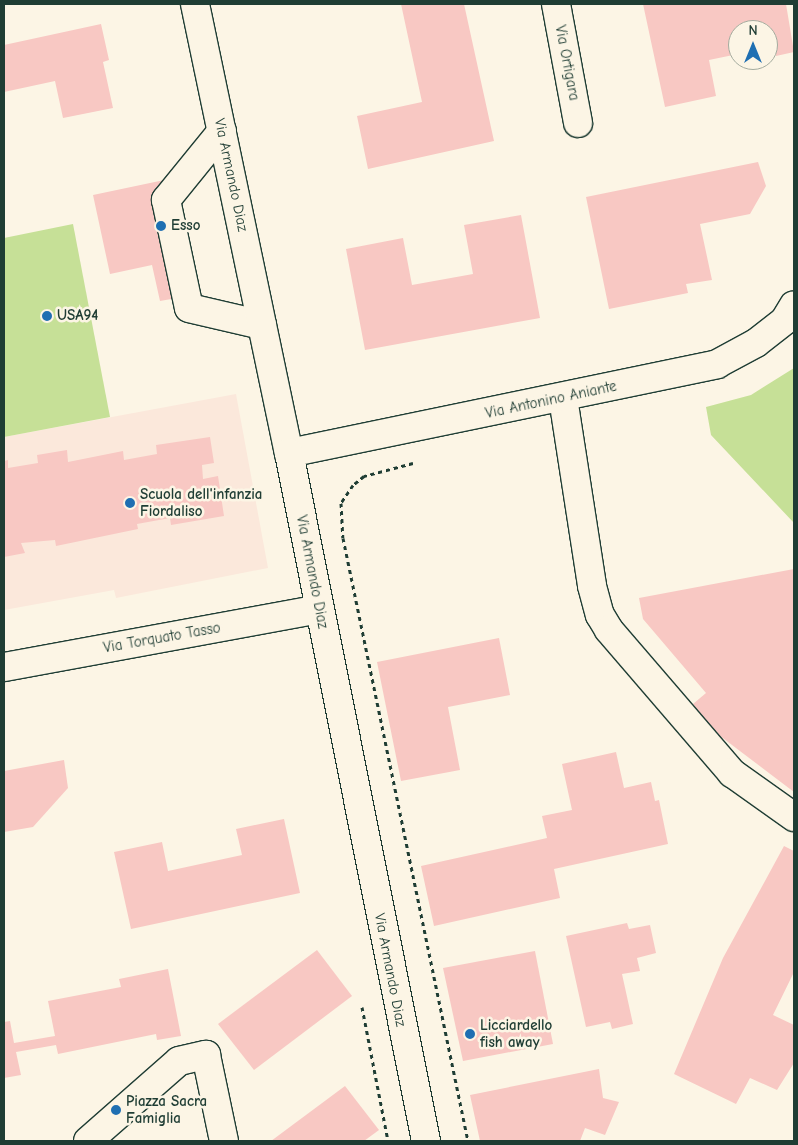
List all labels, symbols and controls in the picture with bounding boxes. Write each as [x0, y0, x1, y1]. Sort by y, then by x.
north arrow [728, 20, 778, 70]
text: N [748, 22, 758, 39]
street label: Via Ortigara [551, 24, 583, 102]
street label: Via Armando Diaz [210, 117, 252, 233]
place label: Esso [171, 217, 200, 235]
marker: Esso [155, 220, 167, 232]
place label: USA94 [57, 307, 98, 325]
marker: USA94 [41, 310, 53, 322]
street label: Via Antonino Aniante [484, 377, 618, 423]
place label: Scuola dell'infanzia Fiordaliso [140, 485, 262, 520]
marker: Scuola dell'infanzia Fiordaliso [124, 497, 136, 509]
street label: Via Armando Diaz [292, 514, 332, 630]
street label: Via Torquato Tasso [102, 619, 222, 657]
street label: Via Armando Diaz [370, 912, 410, 1028]
place label: Licciardello fish away [480, 1016, 552, 1051]
marker: Licciardello fish away [464, 1028, 476, 1040]
place label: Piazza Sacra Famiglia [126, 1092, 207, 1127]
marker: Piazza Sacra Famiglia [110, 1104, 122, 1116]

